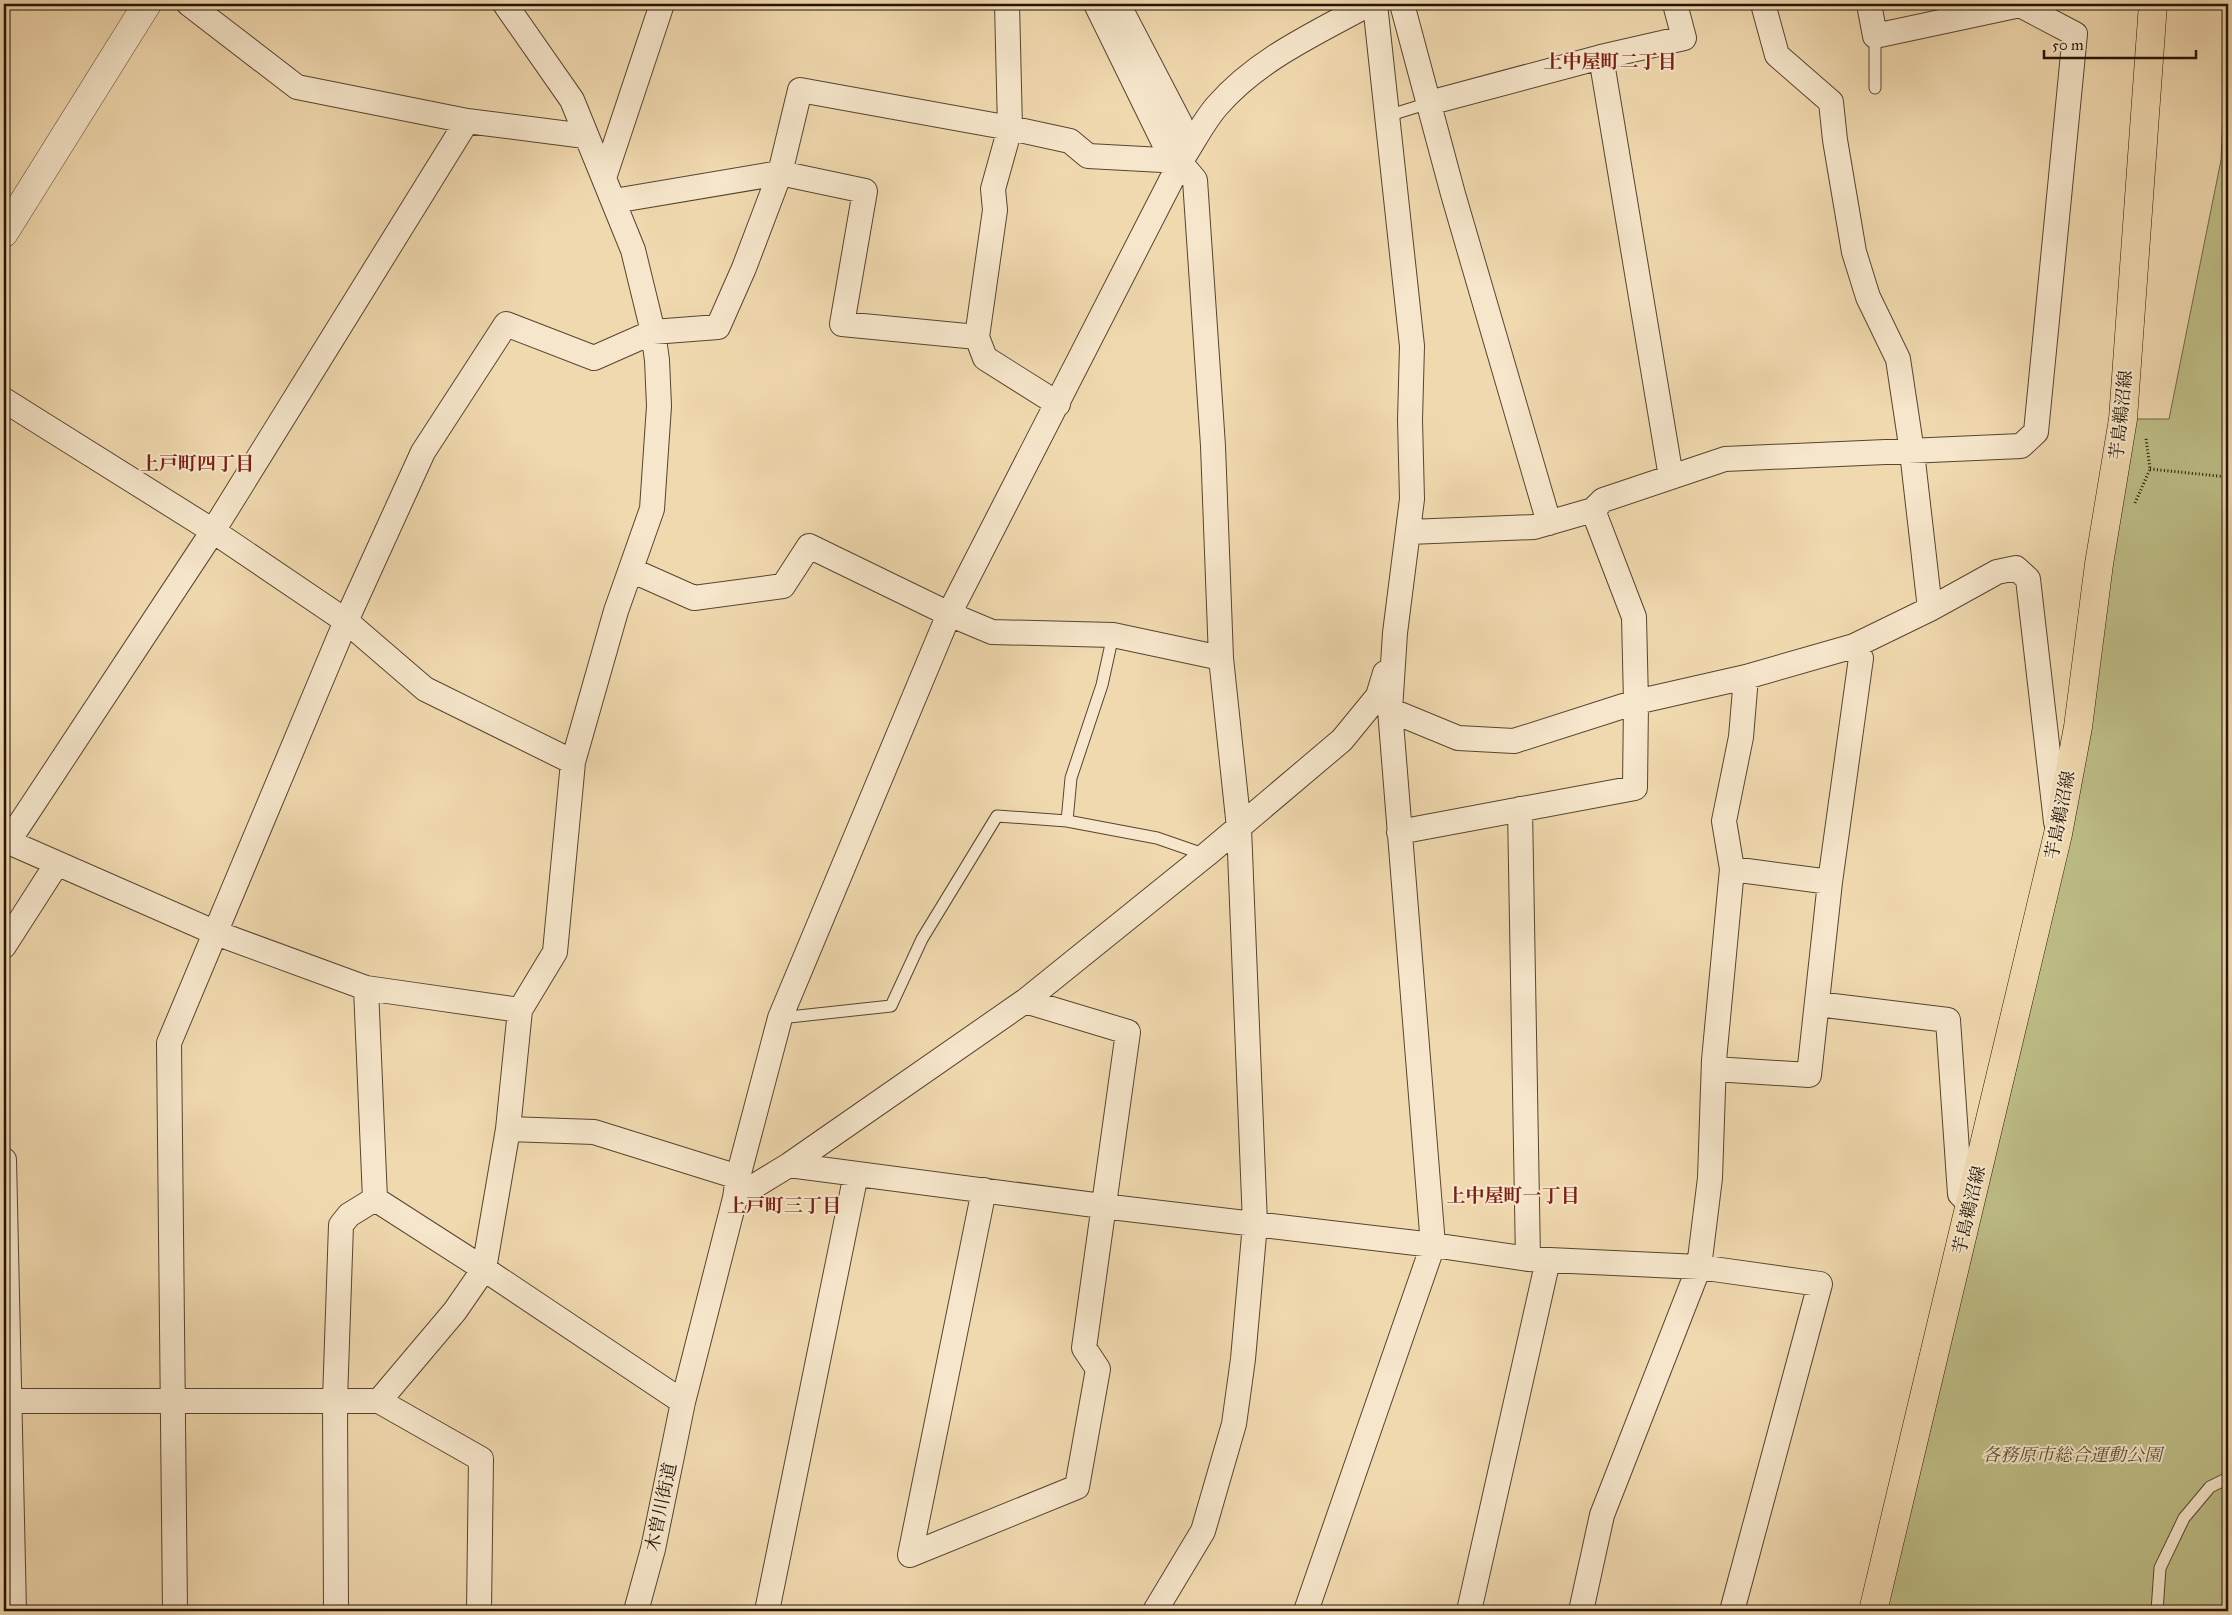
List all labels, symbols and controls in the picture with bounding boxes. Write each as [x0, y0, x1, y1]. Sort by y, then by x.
scale bar [2044, 28, 2197, 60]
text: 50 m [2052, 36, 2084, 54]
district label: 上中屋町二丁目 [1543, 50, 1677, 73]
street label: 芋島鵜沼線 [2105, 369, 2137, 461]
district label: 上戸町四丁目 [140, 452, 254, 475]
street label: 芋島鵜沼線 [2041, 769, 2079, 861]
street label: 芋島鵜沼線 [1948, 1164, 1990, 1256]
district label: 上中屋町一丁目 [1446, 1184, 1580, 1207]
district label: 上戸町三丁目 [727, 1194, 841, 1217]
park label: 各務原市総合運動公園 [1982, 1444, 2165, 1466]
street label: 木曽川街道 [641, 1461, 681, 1553]

